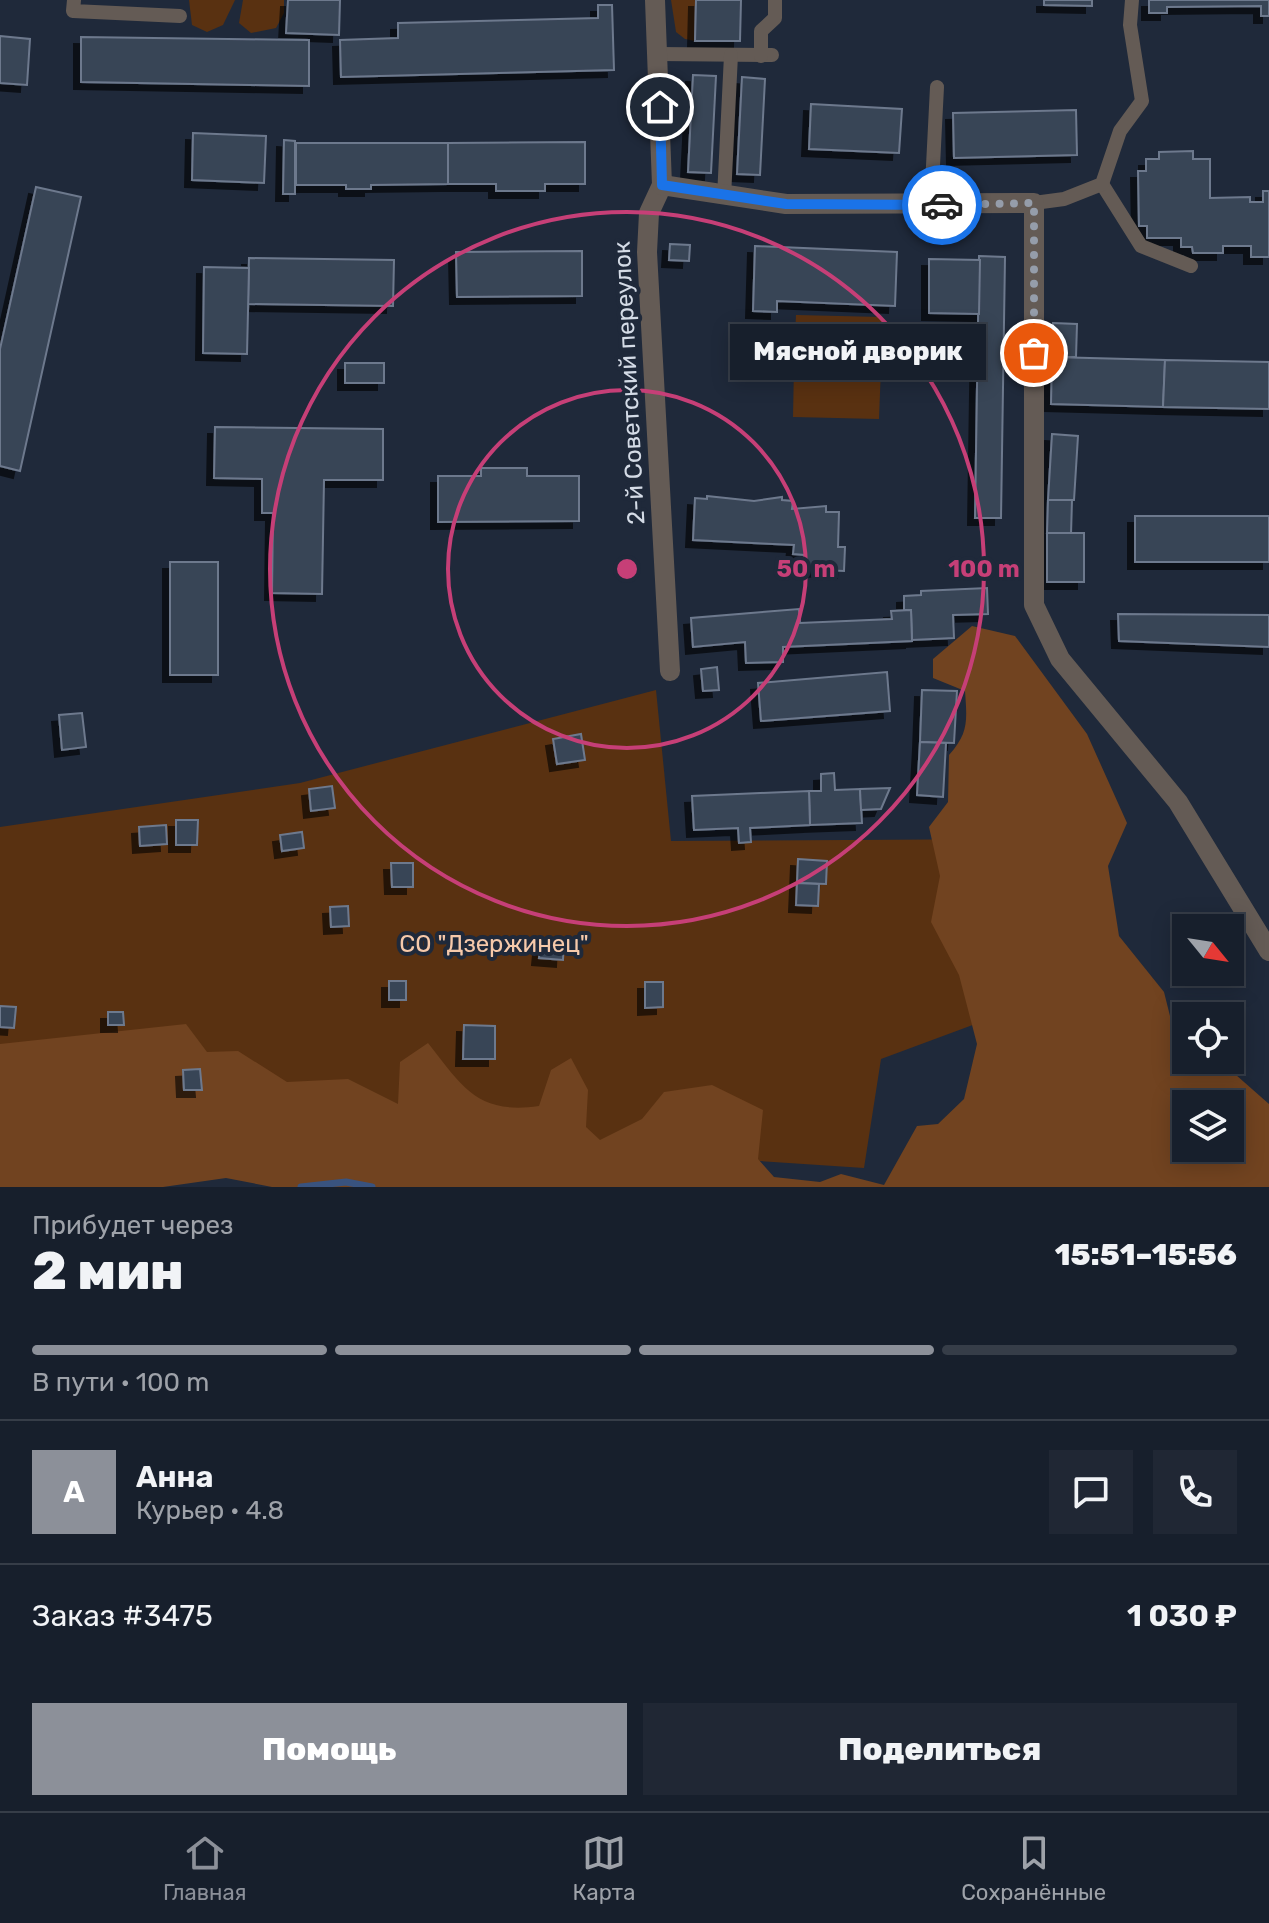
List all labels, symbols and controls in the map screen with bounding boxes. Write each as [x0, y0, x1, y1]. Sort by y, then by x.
pin [626, 73, 694, 141]
icon: home [638, 85, 682, 129]
courier [902, 165, 982, 245]
icon: car [920, 183, 964, 227]
street label: 2-й Советский переулок [608, 240, 650, 525]
pin [1000, 319, 1068, 387]
callout: Мясной дворик [730, 325, 986, 381]
icon: bag [1012, 331, 1056, 375]
text: Мясной дворик [753, 336, 963, 367]
centre of rings [613, 555, 641, 583]
text: 50 m [777, 555, 835, 583]
text: 100 m [948, 555, 1020, 583]
north arrow [1172, 914, 1244, 986]
map controls [1172, 914, 1244, 1162]
park label: СО "Дзержинец" [399, 930, 589, 958]
button: locate [1172, 1002, 1244, 1074]
button: layers [1172, 1090, 1244, 1162]
text: Прибудет через [32, 1210, 233, 1241]
text: 15:51–15:56 [1055, 1237, 1237, 1273]
text: 2 мин [32, 1240, 184, 1302]
text: В пути · 100 m [32, 1367, 209, 1398]
button: chat [1049, 1450, 1133, 1534]
button: phone [1153, 1450, 1237, 1534]
text: Анна [136, 1459, 213, 1495]
text: А [63, 1474, 85, 1510]
text: Курьер · 4.8 [136, 1495, 284, 1526]
text: Заказ #3475 [32, 1598, 213, 1634]
text: 1 030 ₽ [1127, 1598, 1237, 1634]
button: Помощь [32, 1703, 627, 1795]
button: Поделиться [643, 1703, 1237, 1795]
tab: Главная [163, 1831, 247, 1906]
tab: Карта [573, 1831, 635, 1906]
tab: Сохранённые [961, 1831, 1106, 1906]

